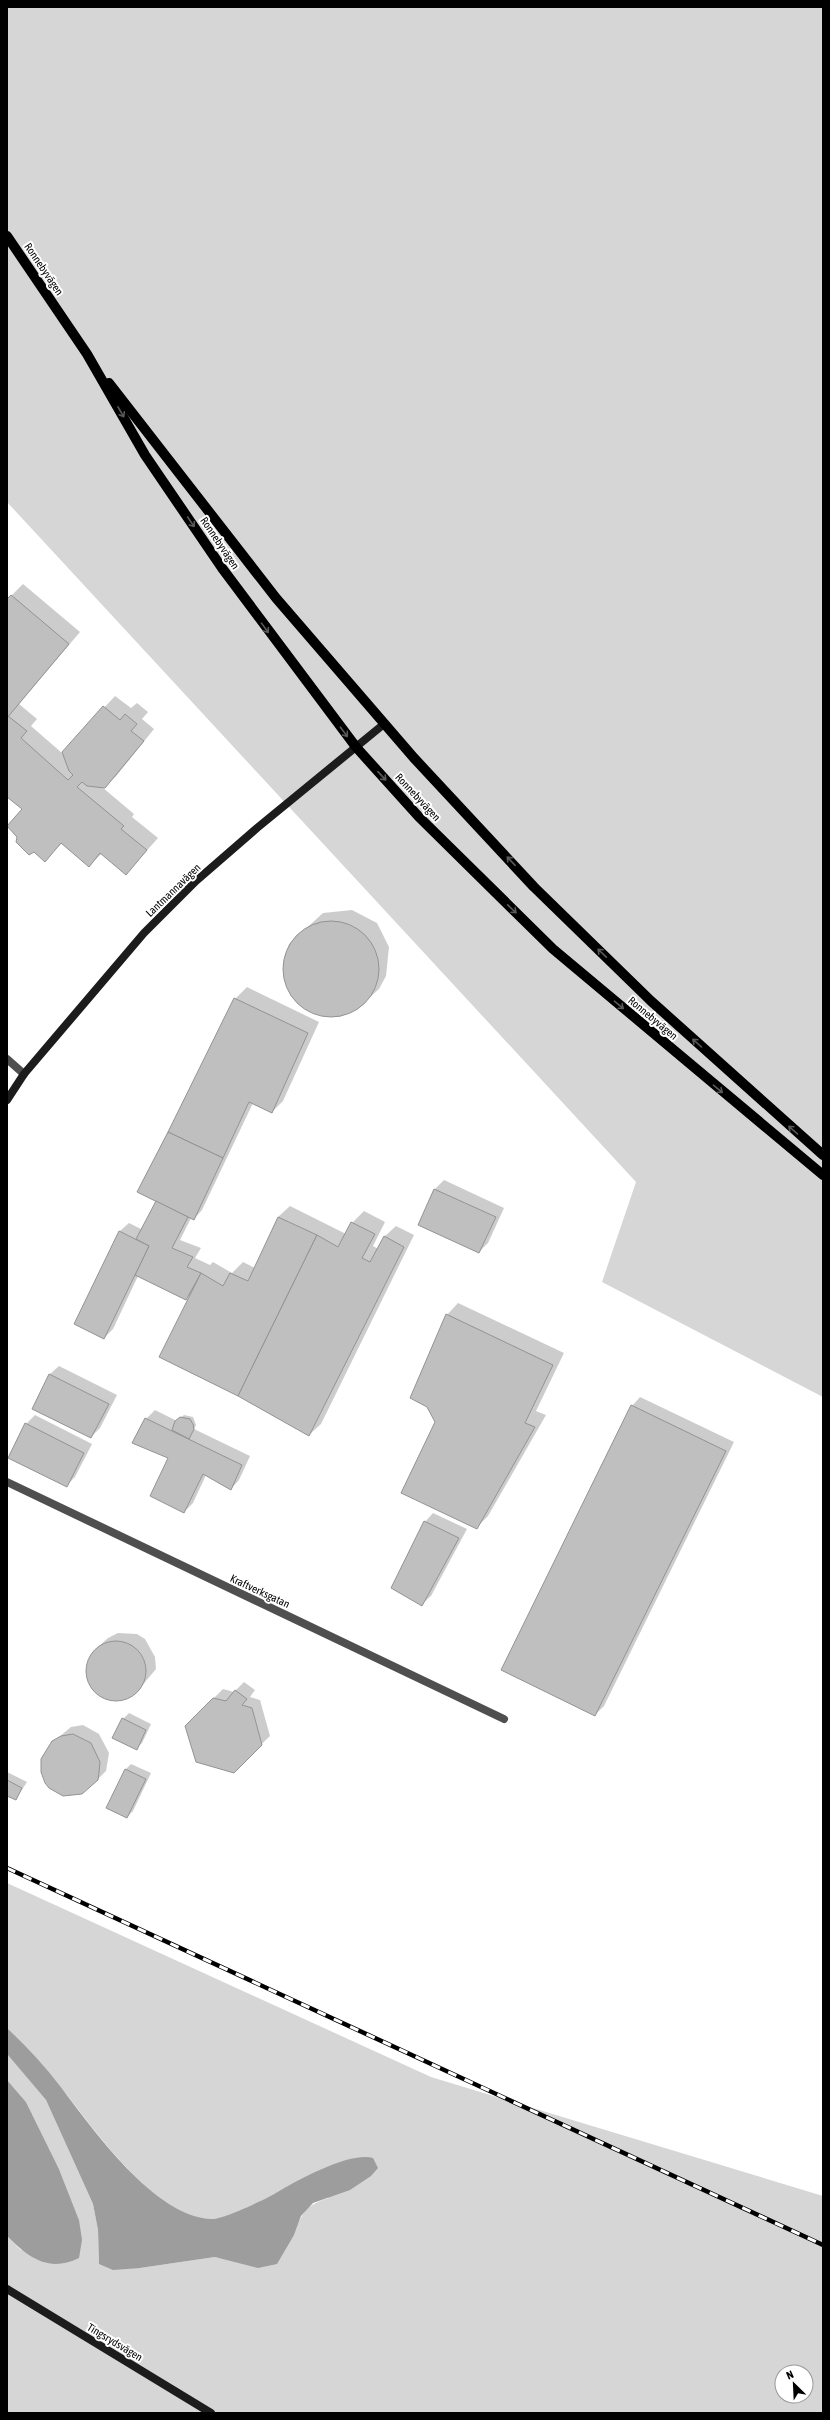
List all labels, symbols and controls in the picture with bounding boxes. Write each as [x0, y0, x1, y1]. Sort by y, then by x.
street label: Ronnebyvägen [22, 241, 66, 297]
one-way arrow [117, 406, 125, 418]
street label: Ronnebyvägen [198, 515, 242, 571]
one-way arrow [187, 516, 195, 527]
one-way arrow [261, 623, 269, 634]
one-way arrow [340, 726, 348, 737]
one-way arrow [377, 771, 387, 781]
street label: Ronnebyvägen [393, 771, 443, 823]
one-way arrow [506, 856, 515, 867]
street label: Lantmannavägen [143, 861, 203, 919]
one-way arrow [507, 904, 517, 914]
one-way arrow [597, 949, 607, 958]
street label: Ronnebyvägen [626, 994, 680, 1042]
one-way arrow [614, 1001, 624, 1010]
one-way arrow [692, 1038, 702, 1047]
one-way arrow [713, 1085, 724, 1094]
one-way arrow [788, 1125, 798, 1135]
street label: Kraftverksgatan [228, 1572, 292, 1610]
street label: Tingsrydsvägen [85, 2321, 145, 2363]
north arrow [774, 2364, 814, 2404]
text: N [785, 2368, 795, 2382]

